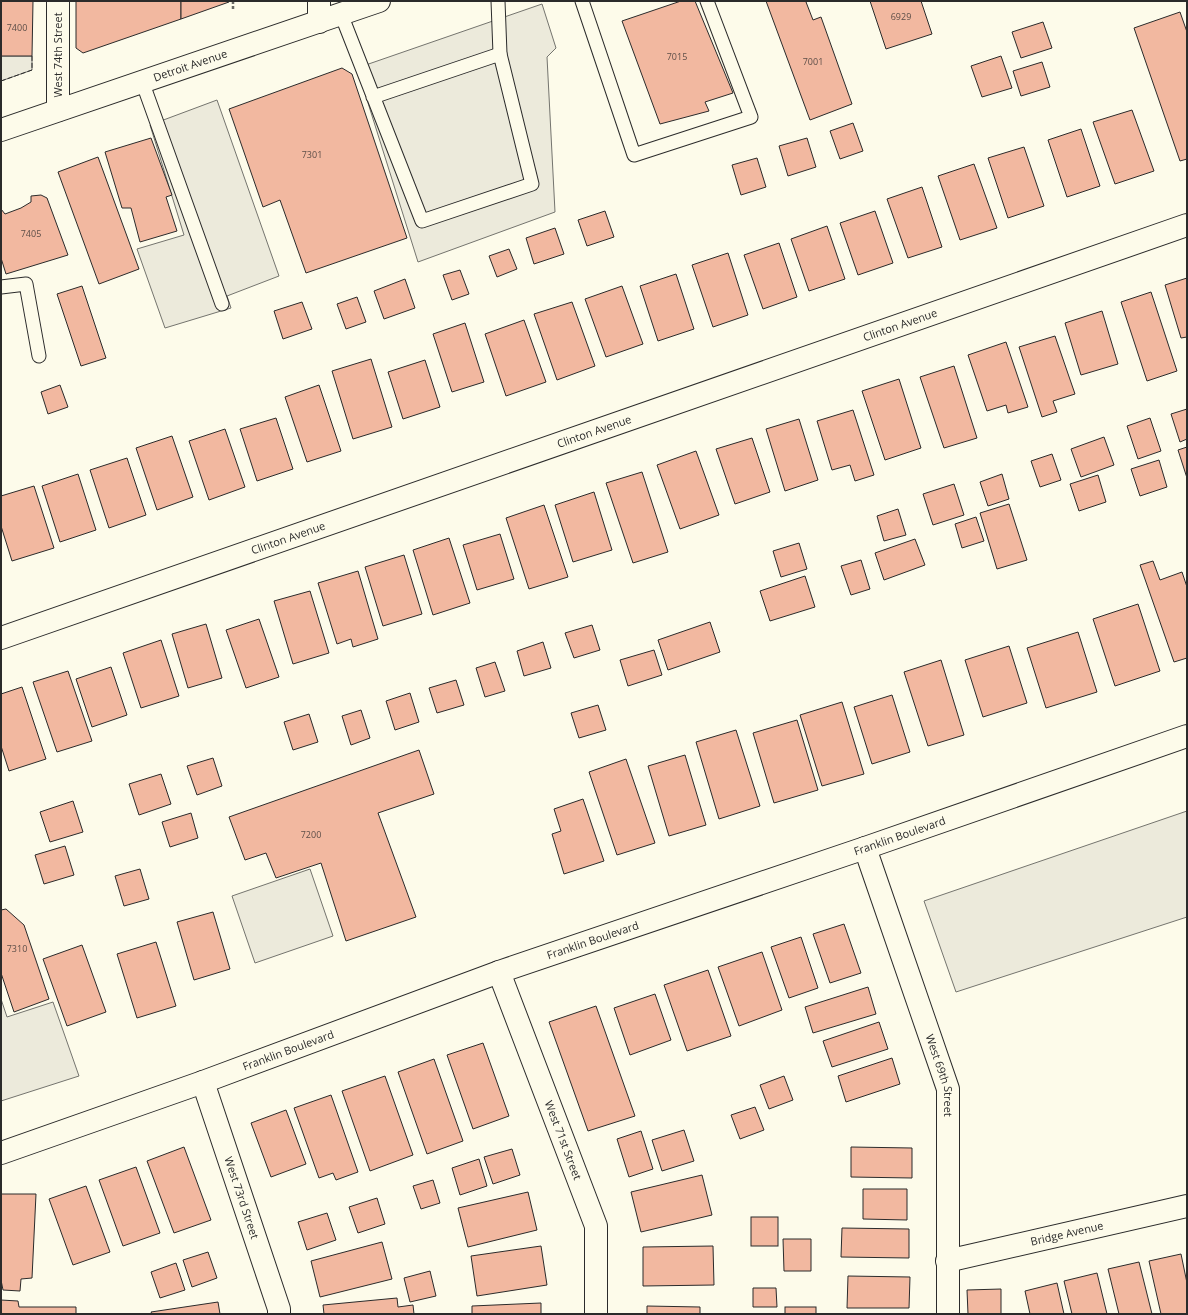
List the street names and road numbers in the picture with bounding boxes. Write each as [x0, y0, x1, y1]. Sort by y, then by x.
street label: West 74th Street [50, 12, 65, 98]
street label: Detroit Avenue [151, 45, 229, 84]
street label: Clinton Avenue [861, 305, 939, 344]
street label: Clinton Avenue [555, 411, 633, 451]
street label: Clinton Avenue [249, 518, 327, 557]
street label: Franklin Boulevard [852, 813, 947, 858]
street label: Franklin Boulevard [545, 917, 641, 962]
street label: Franklin Boulevard [240, 1026, 336, 1074]
street label: West 69th Street [923, 1032, 956, 1117]
street label: West 71st Street [542, 1098, 586, 1182]
street label: West 73rd Street [221, 1154, 263, 1241]
street label: Bridge Avenue [1029, 1217, 1105, 1249]

